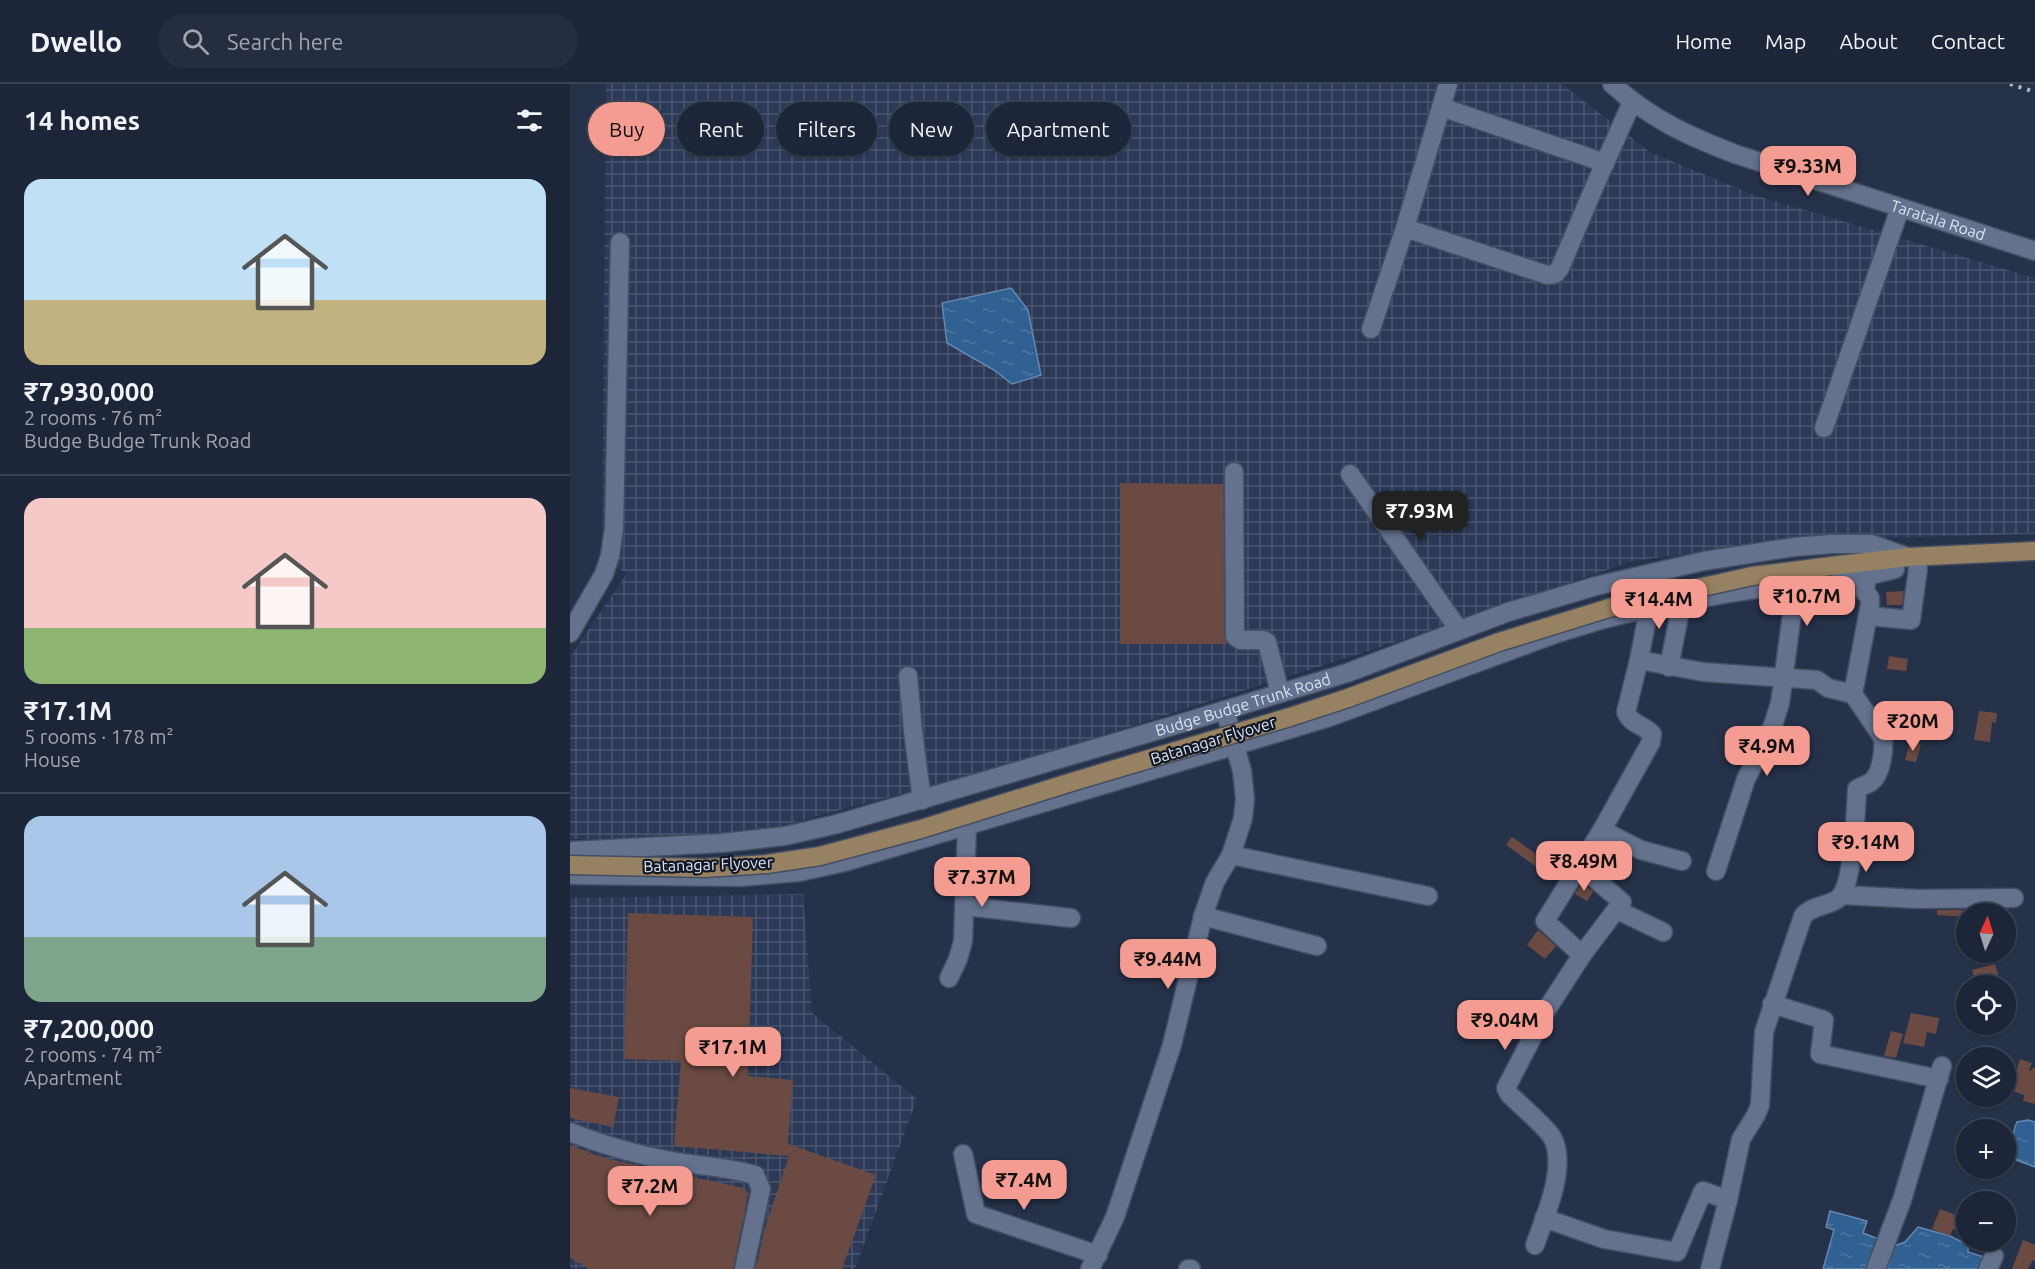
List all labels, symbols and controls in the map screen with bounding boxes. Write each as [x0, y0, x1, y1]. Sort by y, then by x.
search box [158, 14, 578, 68]
icon: search [179, 25, 212, 58]
text: Dwello [30, 26, 122, 57]
text: Search here [227, 29, 343, 54]
text: Home [1675, 29, 1732, 53]
text: Map [1765, 29, 1806, 53]
text: About [1839, 29, 1898, 53]
text: Contact [1931, 29, 2005, 53]
chip: Buy [588, 102, 665, 156]
chip: Rent [677, 102, 764, 156]
chip: Filters [776, 102, 877, 156]
chip: New [889, 102, 974, 156]
chip: Apartment [986, 102, 1131, 156]
icon: filters [513, 104, 546, 137]
text: 14 homes [24, 106, 140, 135]
pin: ₹9.33M [1759, 146, 1857, 197]
text: ₹9.33M [1774, 154, 1842, 177]
street label: Taratala Road [1889, 196, 1988, 243]
icon: home [231, 218, 339, 326]
text: ₹7,930,000 [24, 377, 154, 406]
text: 2 rooms · 76 m² [24, 406, 162, 429]
text: Budge Budge Trunk Road [24, 429, 252, 452]
pin: ₹7.93M [1371, 491, 1469, 542]
text: ₹7.93M [1386, 499, 1454, 522]
icon: home [231, 537, 339, 645]
pin: ₹10.7M [1758, 576, 1856, 627]
pin: ₹14.4M [1610, 579, 1708, 630]
text: ₹10.7M [1773, 584, 1841, 607]
text: ₹14.4M [1625, 587, 1693, 610]
street label: Budge Budge Trunk Road [1153, 670, 1333, 739]
text: ₹17.1M [24, 696, 112, 725]
pin: ₹20M [1877, 701, 1949, 752]
text: ₹20M [1887, 709, 1939, 732]
street label: Batanagar Flyover [1148, 712, 1278, 768]
text: 5 rooms · 178 m² [24, 725, 174, 748]
pin: ₹4.9M [1725, 726, 1809, 777]
text: ₹4.9M [1739, 734, 1795, 757]
text: House [24, 748, 81, 771]
pin: ₹9.14M [1817, 822, 1915, 873]
text: ₹9.14M [1832, 830, 1900, 853]
pin: ₹8.49M [1535, 841, 1633, 892]
text: ₹8.49M [1550, 849, 1618, 872]
street label: Batanagar Flyover [643, 853, 773, 875]
icon: home [231, 855, 339, 963]
pin: ₹7.37M [933, 857, 1031, 908]
text: ₹7.37M [948, 865, 1016, 888]
north arrow [1956, 903, 2016, 963]
map controls [1956, 903, 2016, 1251]
pin: ₹9.44M [1119, 939, 1217, 990]
text: ₹9.44M [1134, 947, 1202, 970]
button: locate [1956, 975, 2016, 1035]
pin: ₹9.04M [1456, 1000, 1554, 1051]
text: ₹9.04M [1471, 1008, 1539, 1031]
text: ₹7,200,000 [24, 1014, 154, 1043]
pin: ₹17.1M [684, 1027, 782, 1078]
text: ₹17.1M [699, 1035, 767, 1058]
text: 2 rooms · 74 m² [24, 1043, 162, 1066]
button: layers [1956, 1047, 2016, 1107]
text: Apartment [24, 1066, 122, 1089]
button: + [1956, 1119, 2016, 1179]
pin: ₹7.4M [982, 1160, 1066, 1211]
pin: ₹7.2M [608, 1166, 692, 1217]
text: ₹7.4M [996, 1168, 1052, 1191]
text: ₹7.2M [622, 1174, 678, 1197]
button: − [1956, 1191, 2016, 1251]

